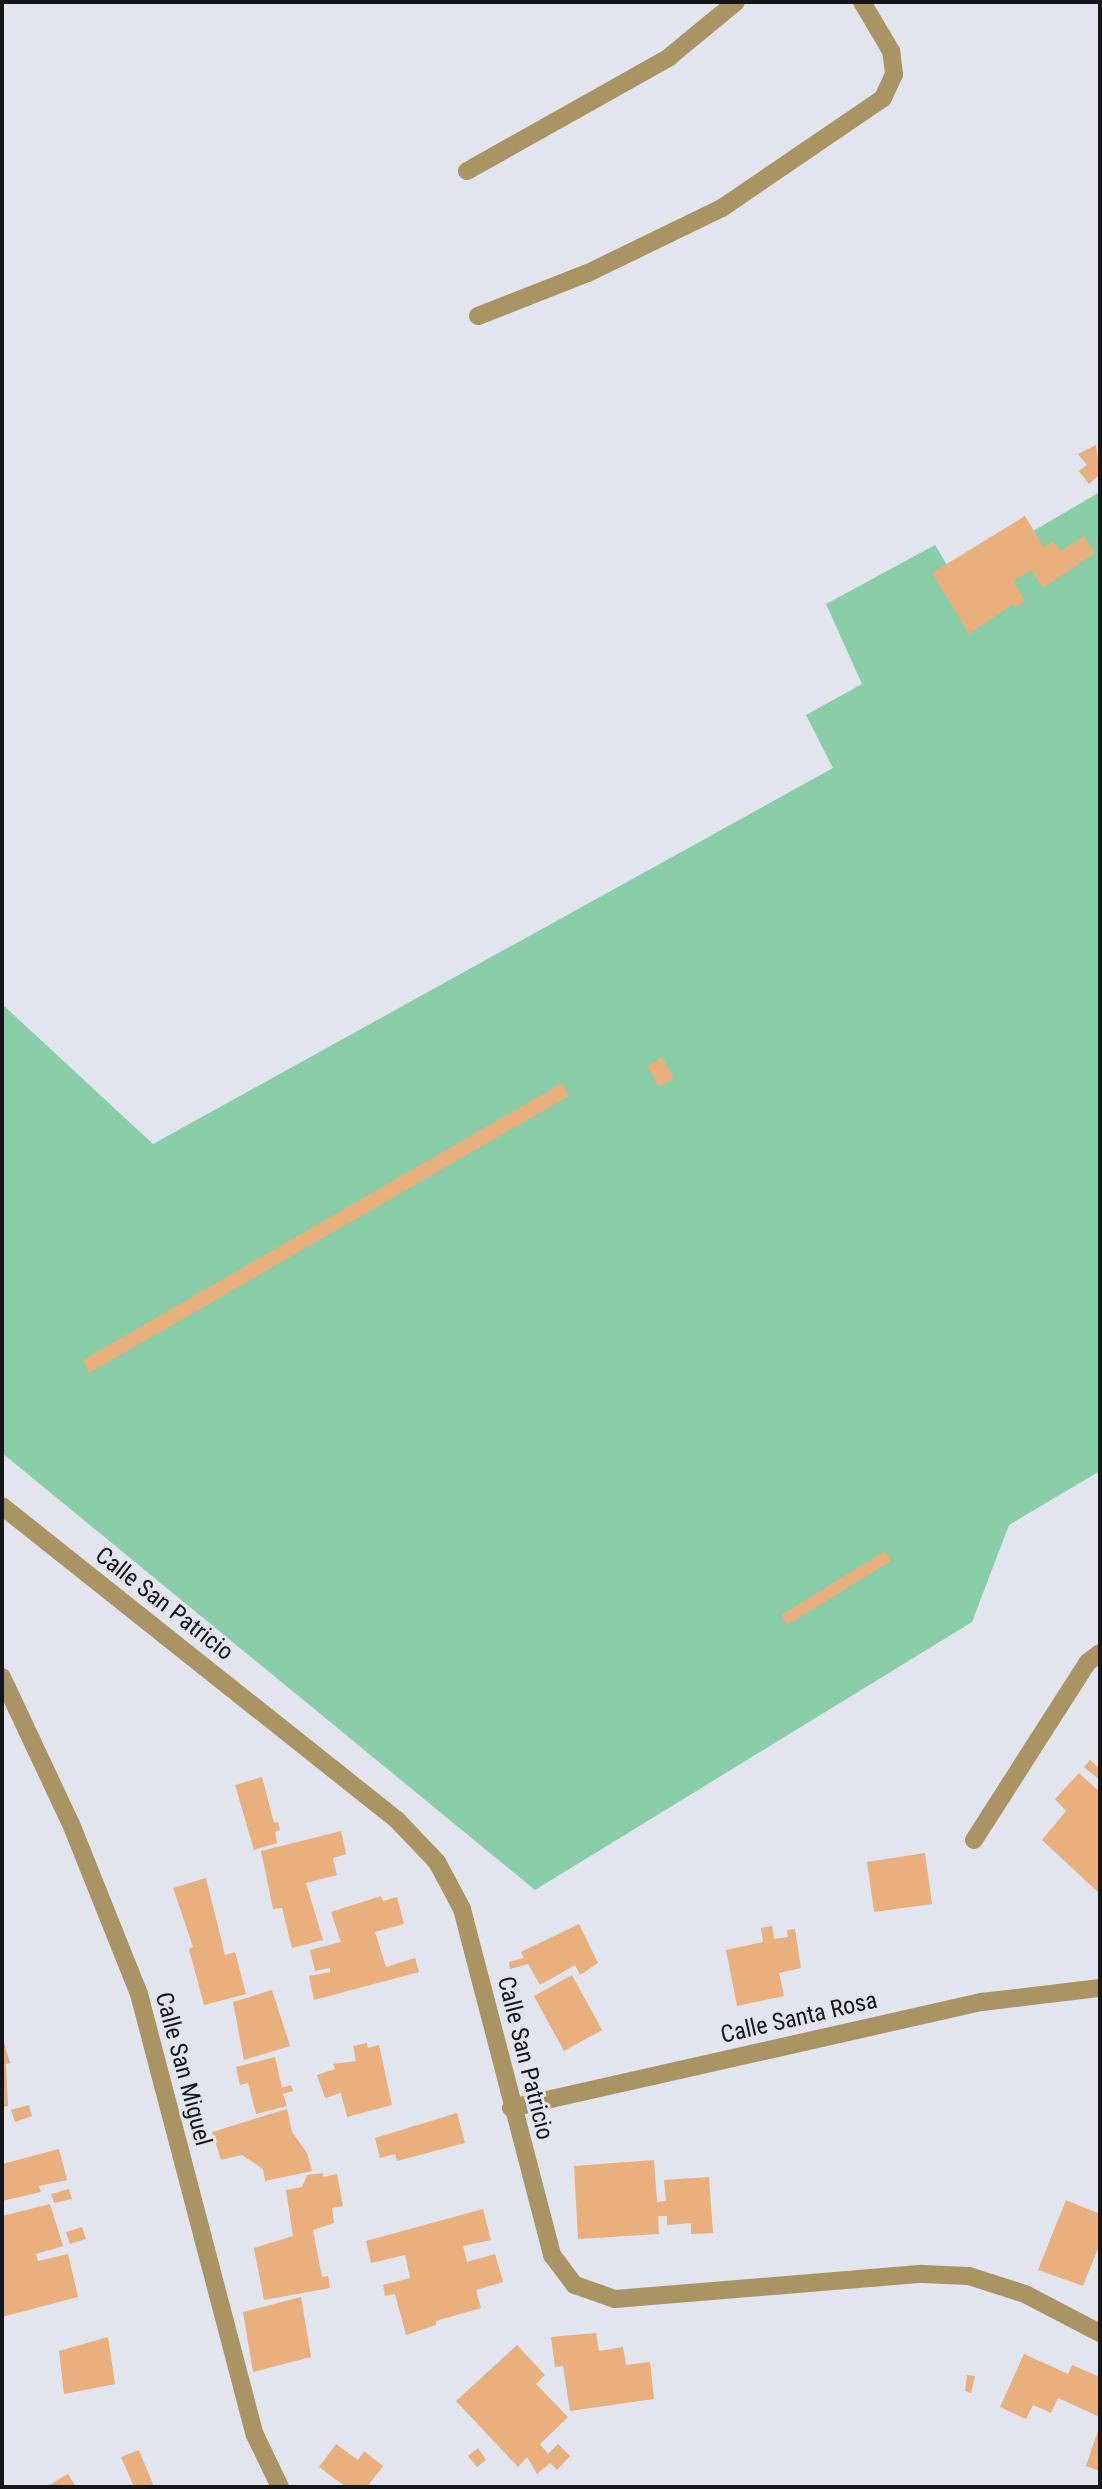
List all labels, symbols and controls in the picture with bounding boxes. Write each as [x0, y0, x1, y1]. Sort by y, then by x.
street label: Calle San Patricio [89, 1541, 239, 1667]
street label: Calle San Patricio [491, 1973, 559, 2143]
street label: Calle Santa Rosa [718, 1986, 880, 2050]
street label: Calle San Miguel [149, 1989, 217, 2149]

